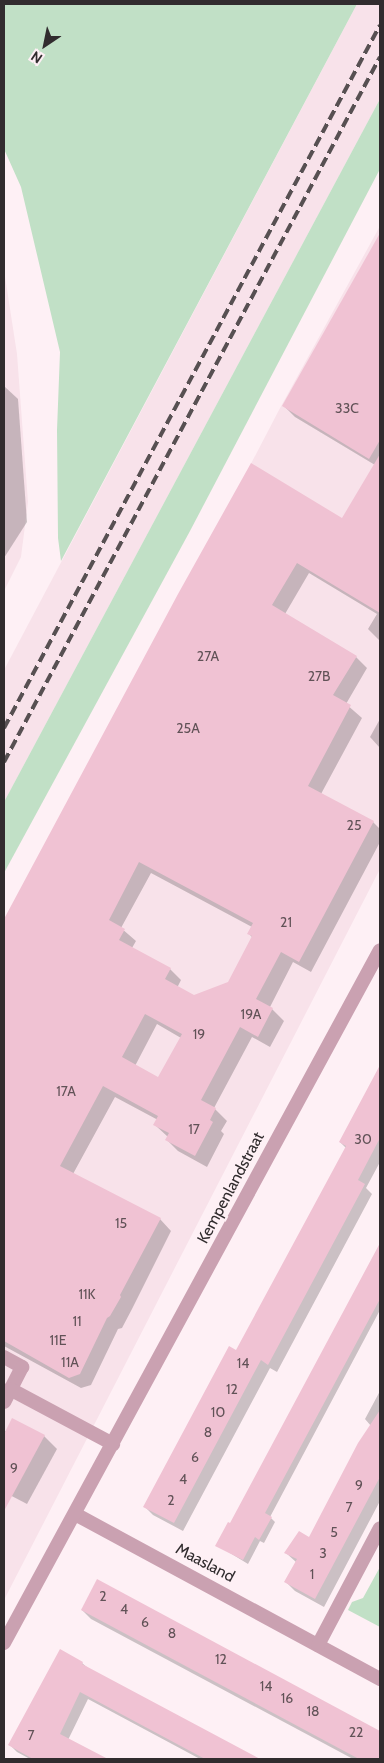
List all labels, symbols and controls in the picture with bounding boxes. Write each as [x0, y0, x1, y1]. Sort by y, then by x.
north arrow [20, 20, 70, 70]
text: N [27, 47, 46, 68]
house number: 33C [335, 400, 359, 416]
house number: 27A [197, 648, 219, 664]
house number: 27B [308, 668, 330, 684]
house number: 25A [176, 720, 200, 736]
house number: 25 [347, 817, 361, 833]
house number: 21 [280, 914, 292, 930]
house number: 19A [241, 1006, 261, 1022]
house number: 19 [193, 1026, 205, 1042]
house number: 17A [56, 1083, 76, 1099]
house number: 17 [188, 1121, 200, 1137]
street label: Kempenlandstraat [194, 1129, 268, 1247]
house number: 30 [354, 1131, 372, 1147]
house number: 15 [115, 1215, 127, 1231]
house number: 11K [78, 1286, 96, 1302]
house number: 11 [72, 1313, 82, 1329]
house number: 11E [50, 1332, 66, 1348]
house number: 11A [61, 1354, 79, 1370]
house number: 14 [237, 1355, 249, 1371]
house number: 12 [226, 1381, 238, 1397]
house number: 10 [211, 1404, 225, 1420]
house number: 8 [204, 1424, 212, 1440]
house number: 6 [191, 1449, 199, 1465]
house number: 9 [10, 1460, 18, 1476]
house number: 4 [179, 1471, 187, 1487]
house number: 9 [355, 1477, 363, 1493]
house number: 2 [167, 1492, 175, 1508]
house number: 7 [345, 1499, 353, 1515]
house number: 5 [330, 1524, 338, 1540]
street label: Maasland [172, 1539, 238, 1587]
house number: 3 [319, 1545, 327, 1561]
house number: 1 [310, 1566, 314, 1582]
house number: 2 [99, 1588, 107, 1604]
house number: 4 [120, 1601, 128, 1617]
house number: 6 [141, 1614, 149, 1630]
house number: 8 [168, 1625, 176, 1641]
house number: 12 [215, 1651, 227, 1667]
house number: 14 [260, 1678, 272, 1694]
house number: 16 [281, 1690, 293, 1706]
house number: 18 [306, 1703, 320, 1719]
house number: 22 [349, 1724, 363, 1740]
house number: 7 [27, 1727, 35, 1743]

